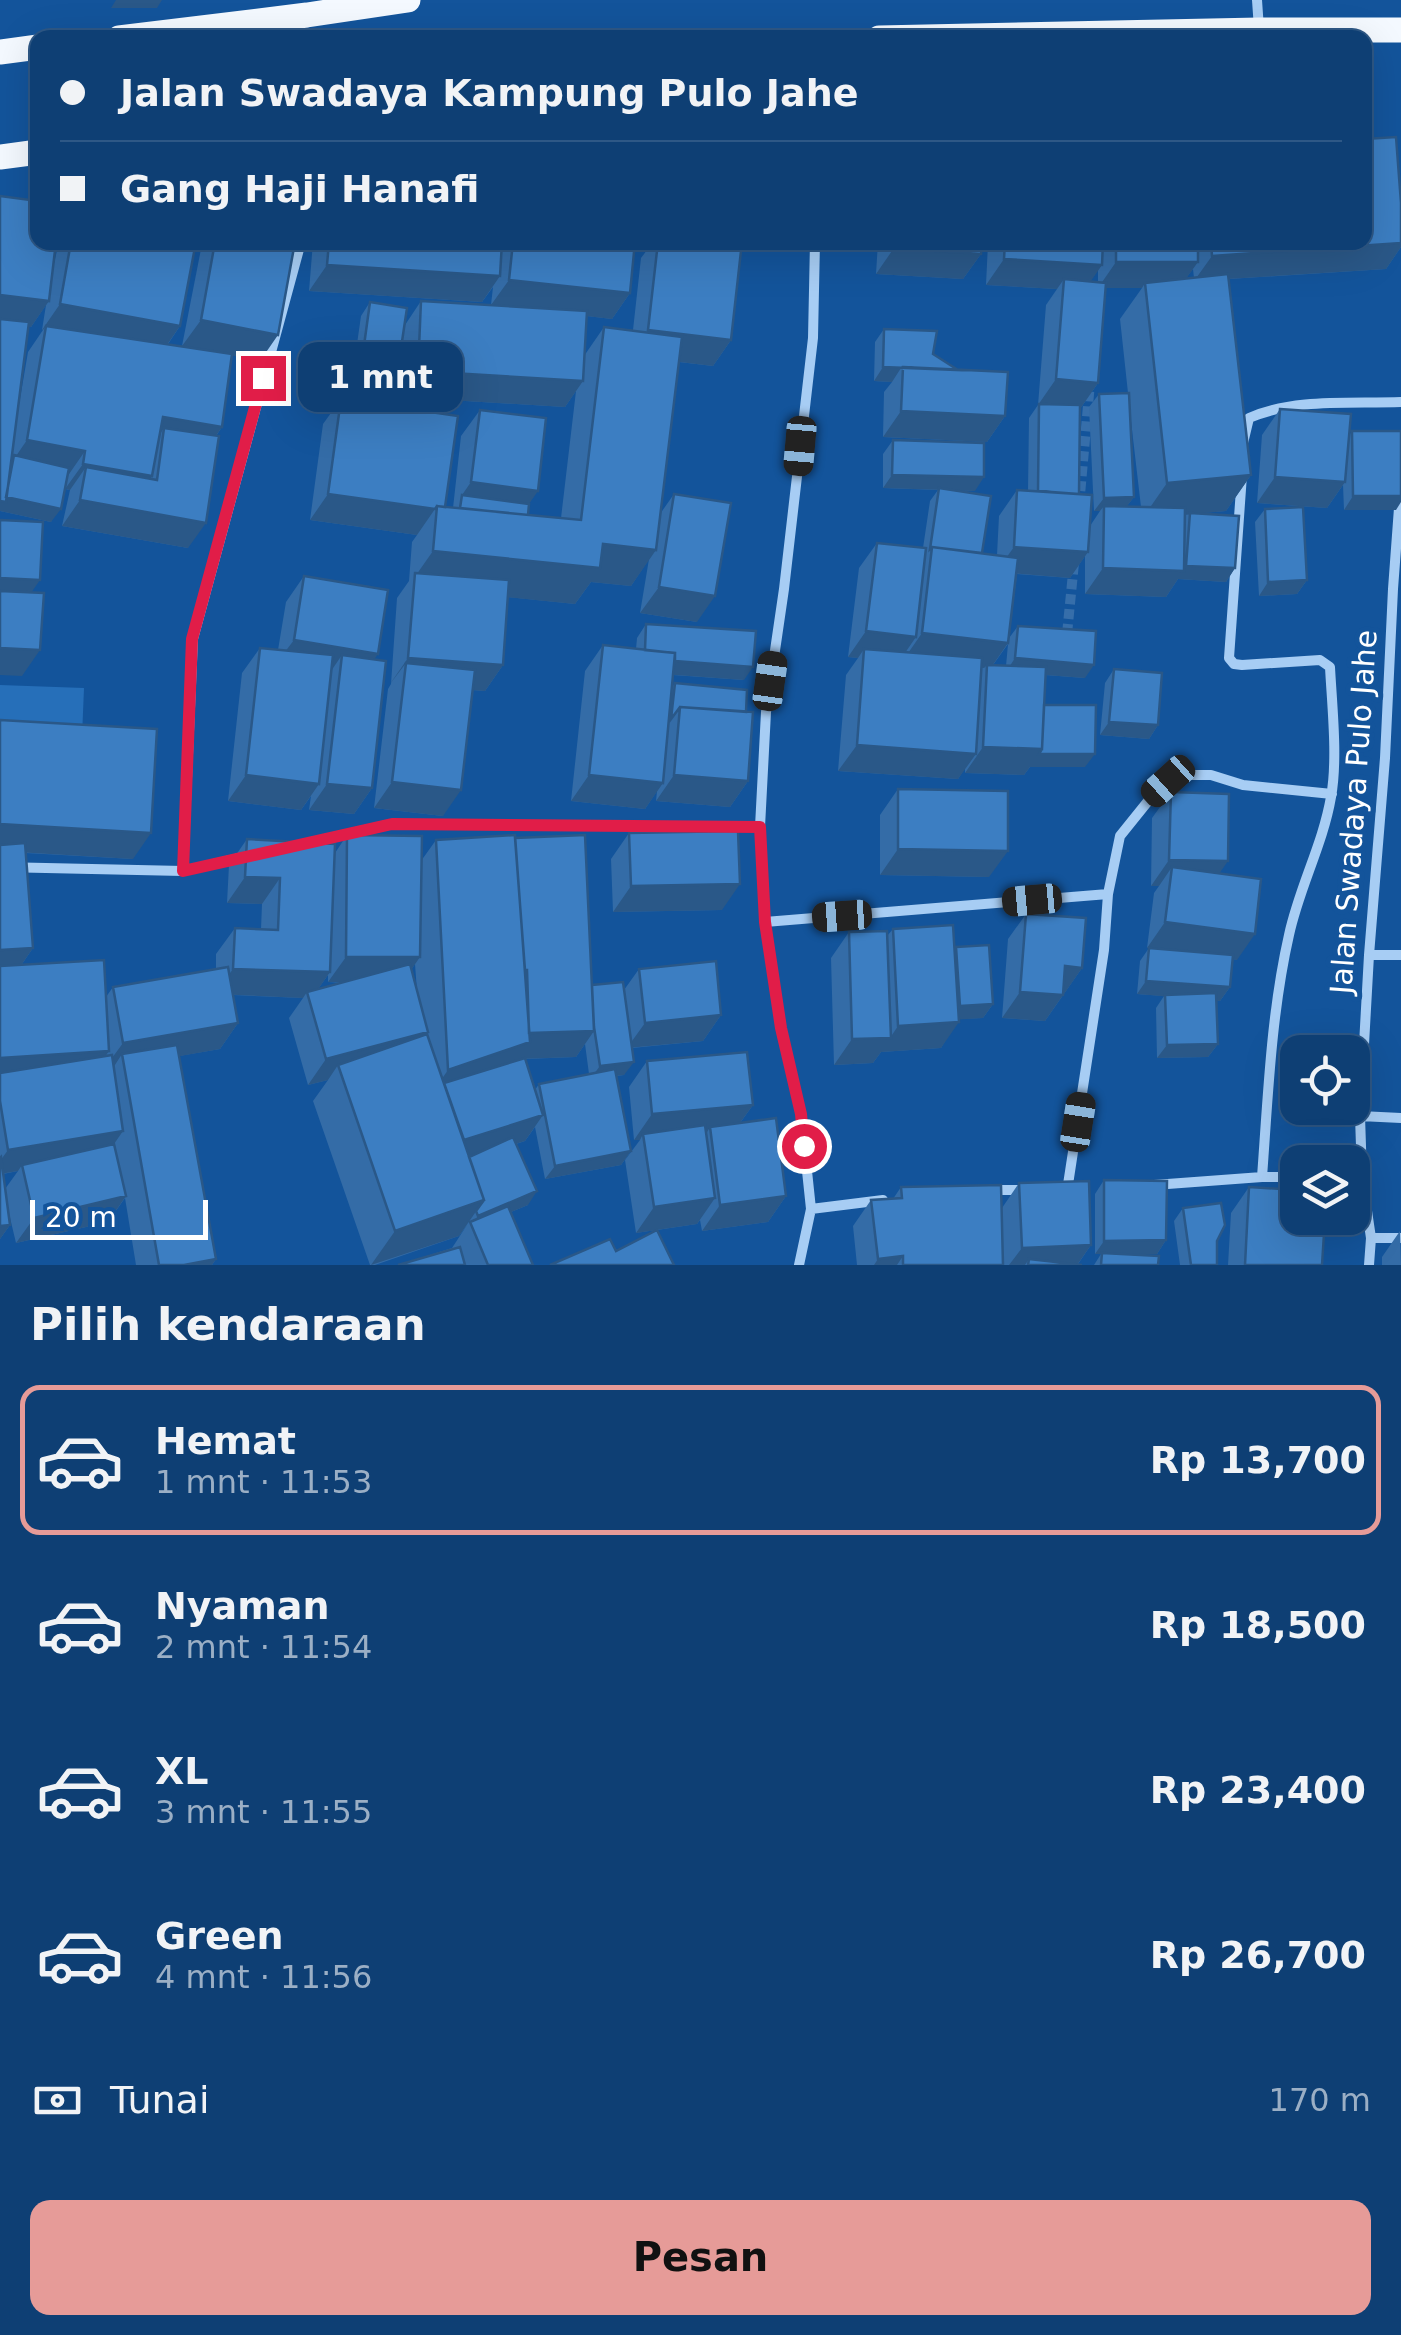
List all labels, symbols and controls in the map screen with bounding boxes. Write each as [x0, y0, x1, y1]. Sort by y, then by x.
text: Jalan Swadaya Kampung Pulo Jahe [120, 71, 858, 115]
text: Gang Haji Hanafi [120, 167, 479, 211]
callout: 1 mnt [298, 343, 463, 413]
route end [241, 356, 286, 401]
text: 1 mnt [328, 358, 433, 396]
car [782, 415, 818, 477]
street label: Jalan Swadaya Pulo Jahe [1323, 629, 1384, 997]
car [751, 649, 789, 713]
car [1136, 750, 1200, 812]
car [1001, 882, 1063, 918]
car [811, 899, 873, 933]
map controls [1280, 1035, 1370, 1235]
button: locate [1280, 1035, 1370, 1125]
car [1058, 1090, 1098, 1154]
route start [782, 1124, 827, 1169]
button: layers [1280, 1145, 1370, 1235]
scale bar [30, 1195, 208, 1240]
text: 20 m [45, 1201, 117, 1234]
text: Pilih kendaraan [30, 1298, 426, 1351]
icon: car [35, 1415, 125, 1505]
text: Hemat [155, 1419, 296, 1463]
text: Rp 13,700 [1150, 1438, 1366, 1482]
text: 1 mnt · 11:53 [155, 1463, 372, 1501]
icon: car [35, 1580, 125, 1670]
text: Nyaman [155, 1584, 330, 1628]
text: Rp 18,500 [1150, 1603, 1366, 1647]
text: 2 mnt · 11:54 [155, 1628, 372, 1666]
icon: car [35, 1745, 125, 1835]
text: XL [155, 1749, 209, 1793]
text: Rp 23,400 [1150, 1768, 1366, 1812]
text: 3 mnt · 11:55 [155, 1793, 372, 1831]
icon: car [35, 1910, 125, 2000]
text: Green [155, 1914, 284, 1958]
text: Rp 26,700 [1150, 1933, 1366, 1977]
text: 4 mnt · 11:56 [155, 1958, 372, 1996]
icon: cash [30, 2073, 85, 2128]
text: Tunai [110, 2078, 209, 2122]
text: 170 m [1269, 2081, 1371, 2119]
button: Pesan [30, 2200, 1371, 2315]

